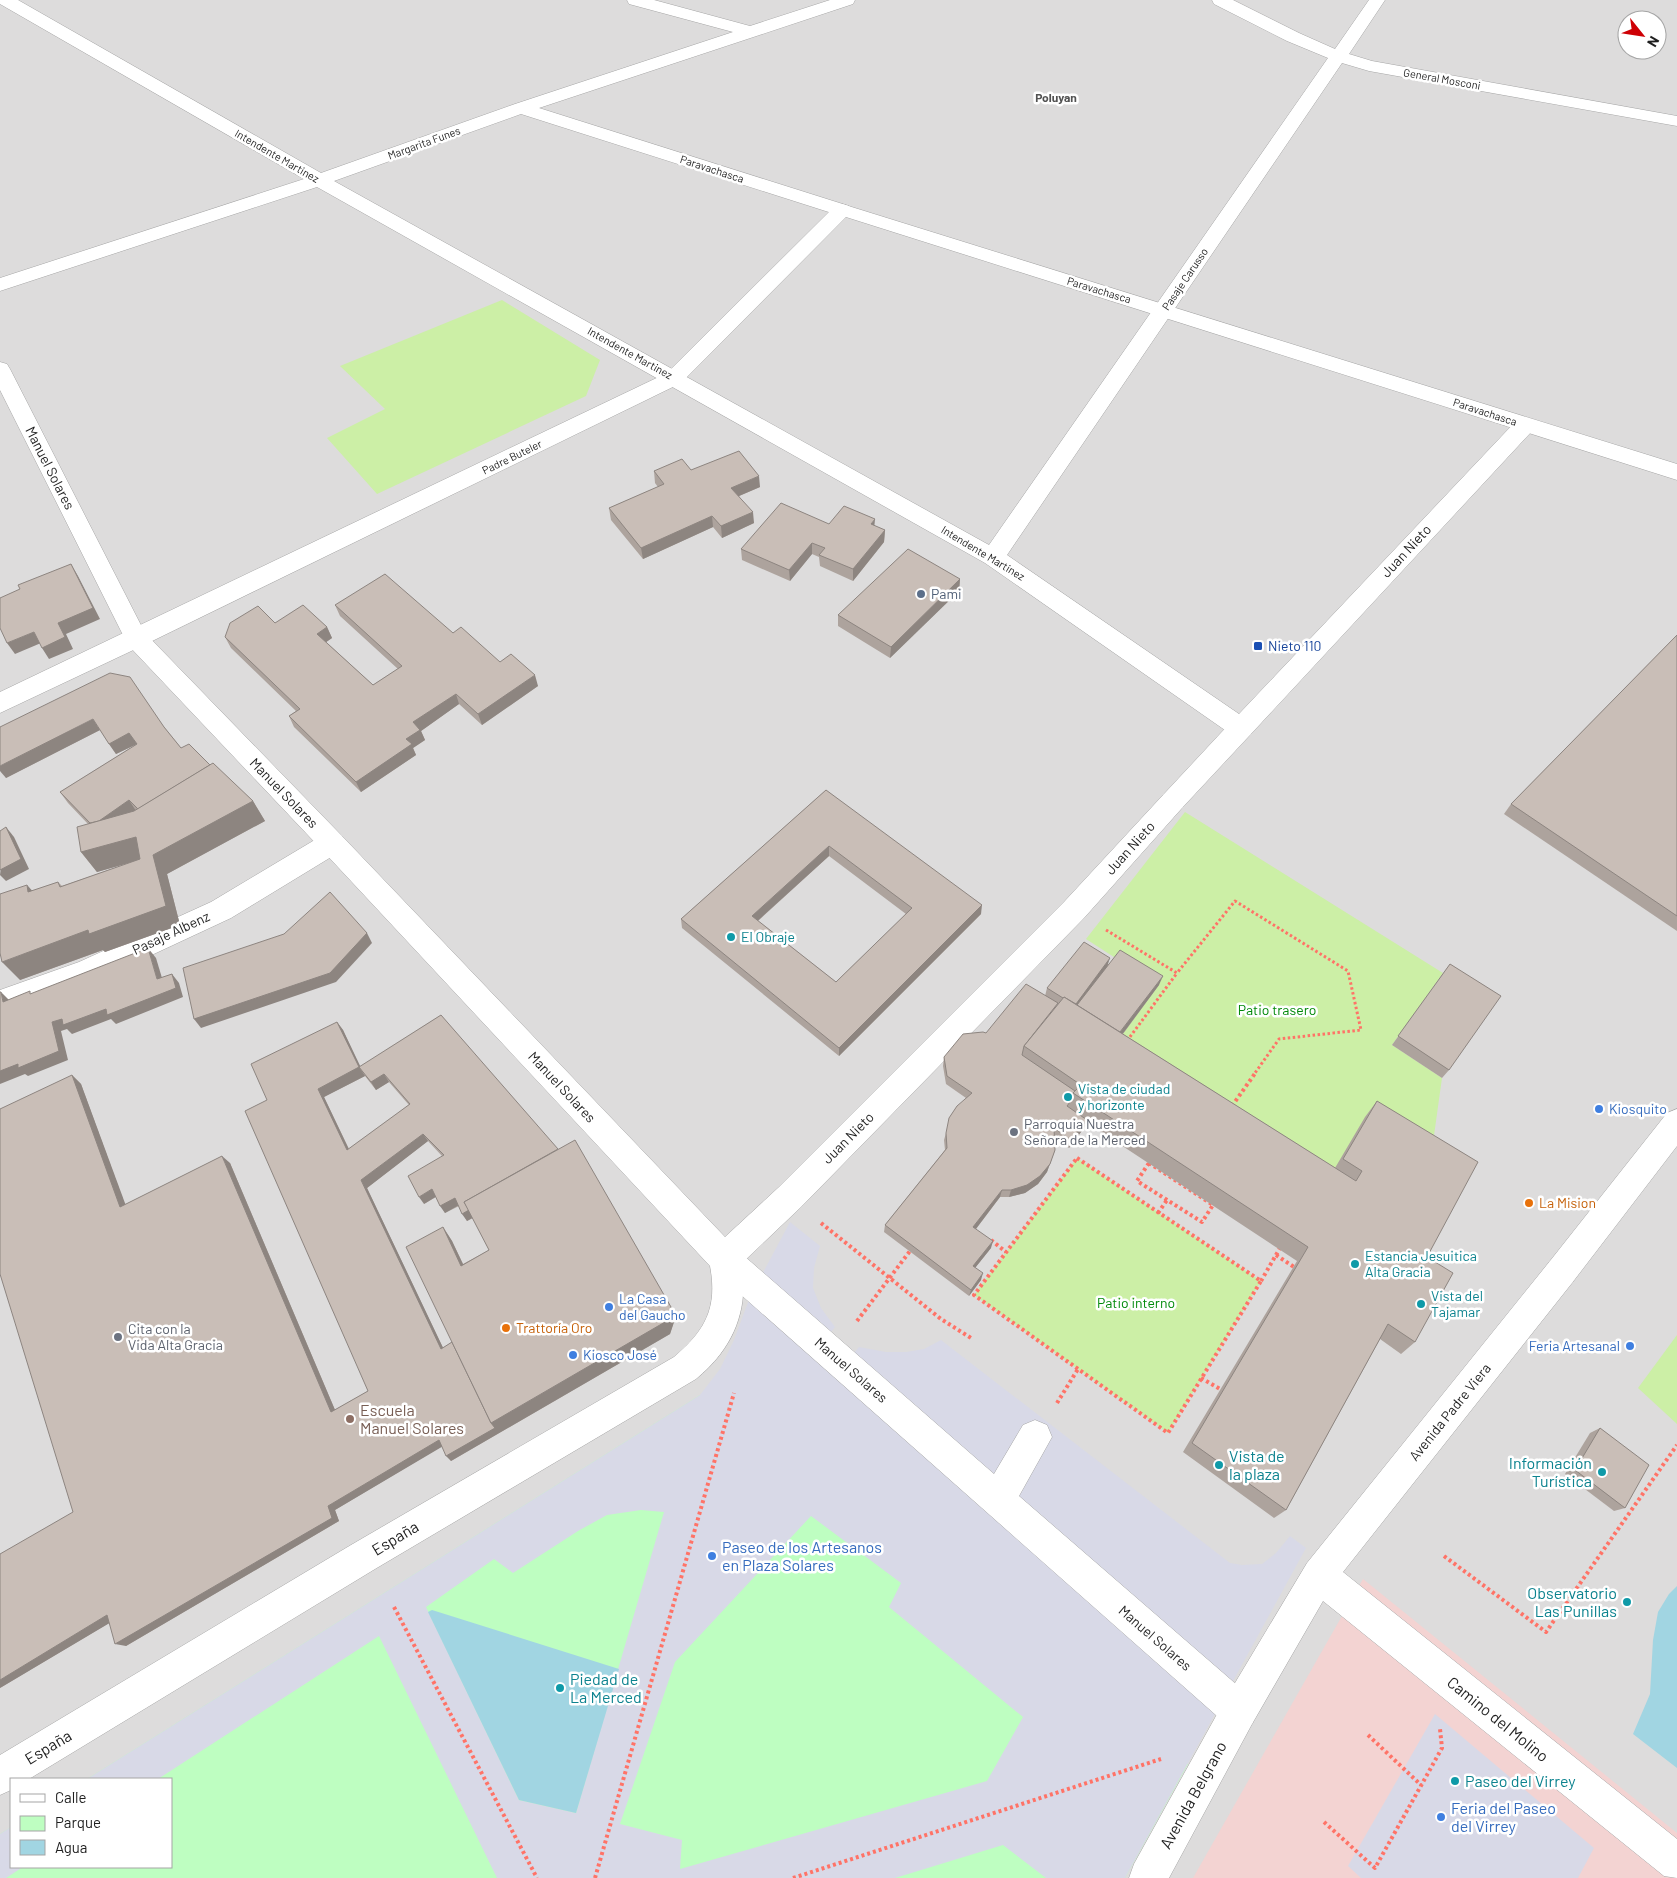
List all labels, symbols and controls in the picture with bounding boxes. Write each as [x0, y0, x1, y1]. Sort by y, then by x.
north arrow [1617, 10, 1667, 60]
text: N [1644, 33, 1663, 50]
street label: General Mosconi [1402, 65, 1482, 92]
district label: Poluyan [1035, 90, 1077, 104]
street label: Margarita Funes [386, 123, 462, 162]
street label: Intendente Martinez [233, 126, 322, 185]
street label: Paravachasca [679, 152, 746, 185]
street label: Pasaje Carusso [1159, 245, 1210, 312]
street label: Paravachasca [1066, 274, 1133, 305]
street label: Intendente Martinez [585, 324, 675, 381]
street label: Paravachasca [1452, 395, 1519, 428]
street label: Manuel Solares [22, 423, 79, 512]
street label: Padre Buteler [480, 436, 544, 477]
street label: Juan Nieto [1377, 521, 1434, 581]
street label: Intendente Martinez [939, 523, 1027, 583]
place label: Pami [931, 585, 962, 602]
marker: Pami [915, 588, 927, 600]
place label: Nieto 110 [1268, 637, 1321, 654]
marker: Nieto 110 [1252, 640, 1264, 652]
street label: Manuel Solares [247, 754, 322, 831]
street label: Juan Nieto [1101, 817, 1158, 878]
street label: Pasaje Albenz [129, 907, 212, 958]
place label: El Obraje [741, 928, 795, 945]
marker: El Obraje [725, 931, 737, 943]
park label: Patio trasero [1238, 1001, 1316, 1018]
street label: Manuel Solares [525, 1048, 600, 1126]
place label: Vista de ciudad y horizonte [1078, 1080, 1170, 1113]
marker: Vista de ciudad y horizonte [1062, 1091, 1074, 1103]
place label: Kiosquito [1609, 1100, 1667, 1117]
marker: Kiosquito [1593, 1103, 1605, 1115]
street label: Juan Nieto [818, 1108, 877, 1167]
place label: Parroquia Nuestra Señora de la Merced [1024, 1115, 1146, 1148]
marker: Parroquia Nuestra Señora de la Merced [1008, 1126, 1020, 1138]
place label: La Mision [1539, 1194, 1596, 1211]
marker: La Mision [1523, 1197, 1535, 1209]
place label: Estancia Jesuitica Alta Gracia [1365, 1247, 1477, 1280]
marker: Estancia Jesuitica Alta Gracia [1349, 1258, 1361, 1270]
place label: Vista del Tajamar [1431, 1287, 1483, 1320]
place label: La Casa del Gaucho [619, 1290, 686, 1323]
park label: Patio interno [1097, 1294, 1175, 1311]
marker: Vista del Tajamar [1415, 1298, 1427, 1310]
marker: La Casa del Gaucho [603, 1301, 615, 1313]
place label: Trattoría Oro [516, 1319, 592, 1336]
place label: Cita con la Vida Alta Gracia [128, 1320, 223, 1353]
marker: Trattoría Oro [500, 1322, 512, 1334]
marker: Cita con la Vida Alta Gracia [112, 1331, 124, 1343]
street label: Manuel Solares [811, 1333, 891, 1406]
place label: Feria Artesanal [1529, 1337, 1620, 1354]
marker: Feria Artesanal [1624, 1340, 1636, 1352]
place label: Kiosco José [583, 1346, 657, 1363]
marker: Kiosco José [567, 1349, 579, 1361]
street label: Avenida Padre Viera [1405, 1360, 1494, 1464]
place label: Escuela Manuel Solares [360, 1400, 464, 1437]
marker: Escuela Manuel Solares [344, 1413, 356, 1425]
place label: Vista de la plaza [1229, 1446, 1285, 1483]
place label: Información Turística [1509, 1453, 1592, 1490]
marker: Vista de la plaza [1213, 1459, 1225, 1471]
marker: Información Turística [1596, 1466, 1608, 1478]
street label: España [368, 1516, 422, 1559]
place label: Paseo de los Artesanos en Plaza Solares [722, 1537, 882, 1574]
marker: Paseo de los Artesanos en Plaza Solares [706, 1550, 718, 1562]
place label: Observatorio Las Punillas [1527, 1583, 1617, 1620]
marker: Observatorio Las Punillas [1621, 1596, 1633, 1608]
street label: Manuel Solares [1115, 1601, 1195, 1674]
place label: Piedad de La Merced [570, 1669, 642, 1706]
street label: Camino del Molino [1444, 1672, 1553, 1765]
marker: Piedad de La Merced [554, 1682, 566, 1694]
street label: España [21, 1725, 75, 1768]
street label: Avenida Belgrano [1155, 1738, 1230, 1852]
place label: Paseo del Virrey [1465, 1771, 1576, 1790]
marker: Paseo del Virrey [1449, 1775, 1461, 1787]
legend [10, 1778, 172, 1868]
text: Calle [55, 1788, 87, 1806]
place label: Feria del Paseo del Virrey [1451, 1798, 1556, 1835]
marker: Feria del Paseo del Virrey [1435, 1811, 1447, 1823]
text: Parque [55, 1813, 101, 1831]
text: Agua [55, 1838, 88, 1856]

